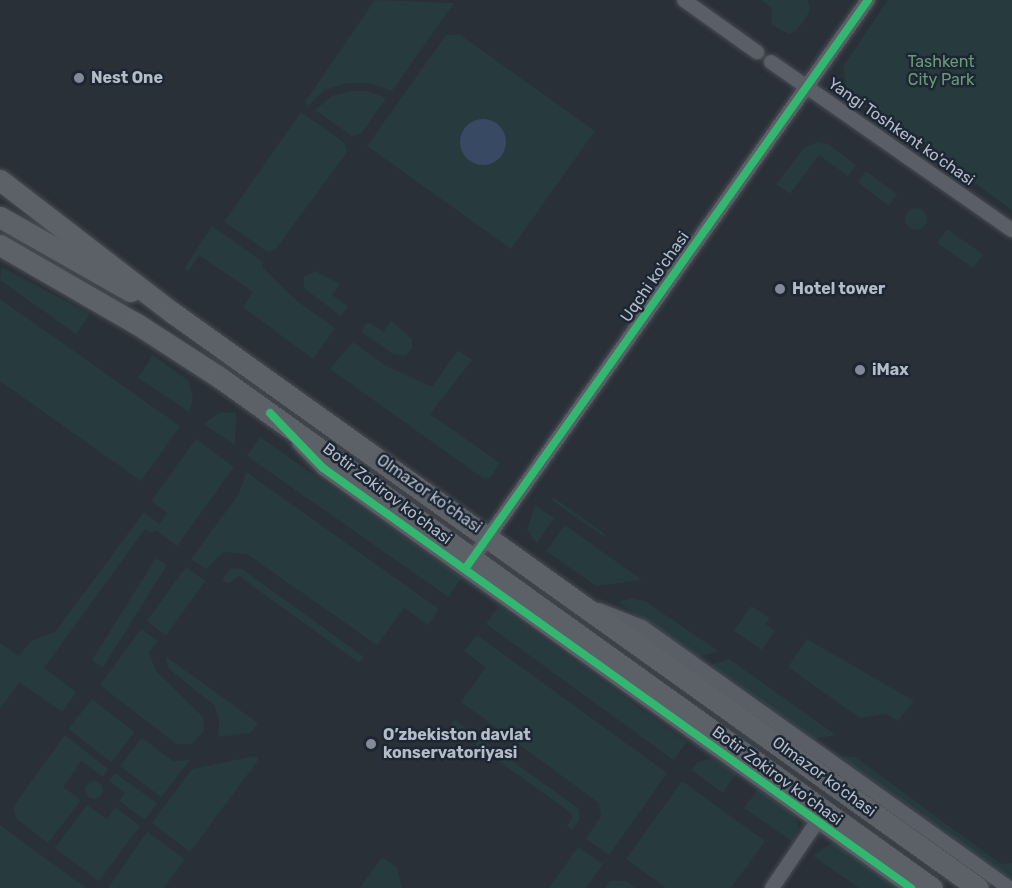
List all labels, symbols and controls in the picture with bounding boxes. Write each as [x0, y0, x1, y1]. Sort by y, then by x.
park label: Tashkent City Park [907, 52, 975, 90]
place label: Nest One [91, 68, 163, 88]
marker: Nest One [72, 71, 86, 85]
street label: Yangi Toshkent ko'chasi [824, 74, 978, 190]
street label: Uqchi ko'chasi [617, 228, 693, 326]
place label: Hotel tower [792, 279, 886, 299]
marker: Hotel tower [773, 282, 787, 296]
place label: iMax [872, 360, 909, 380]
marker: iMax [853, 363, 867, 377]
street label: Botir Zokirov ko'chasi [318, 439, 456, 549]
street label: Olmazor ko'chasi [373, 451, 485, 537]
street label: Botir Zokirov ko'chasi [708, 722, 846, 830]
place label: O’zbekiston davlat konservatoriyasi [383, 725, 531, 763]
street label: Olmazor ko'chasi [768, 733, 880, 821]
marker: O’zbekiston davlat konservatoriyasi [364, 737, 378, 751]

